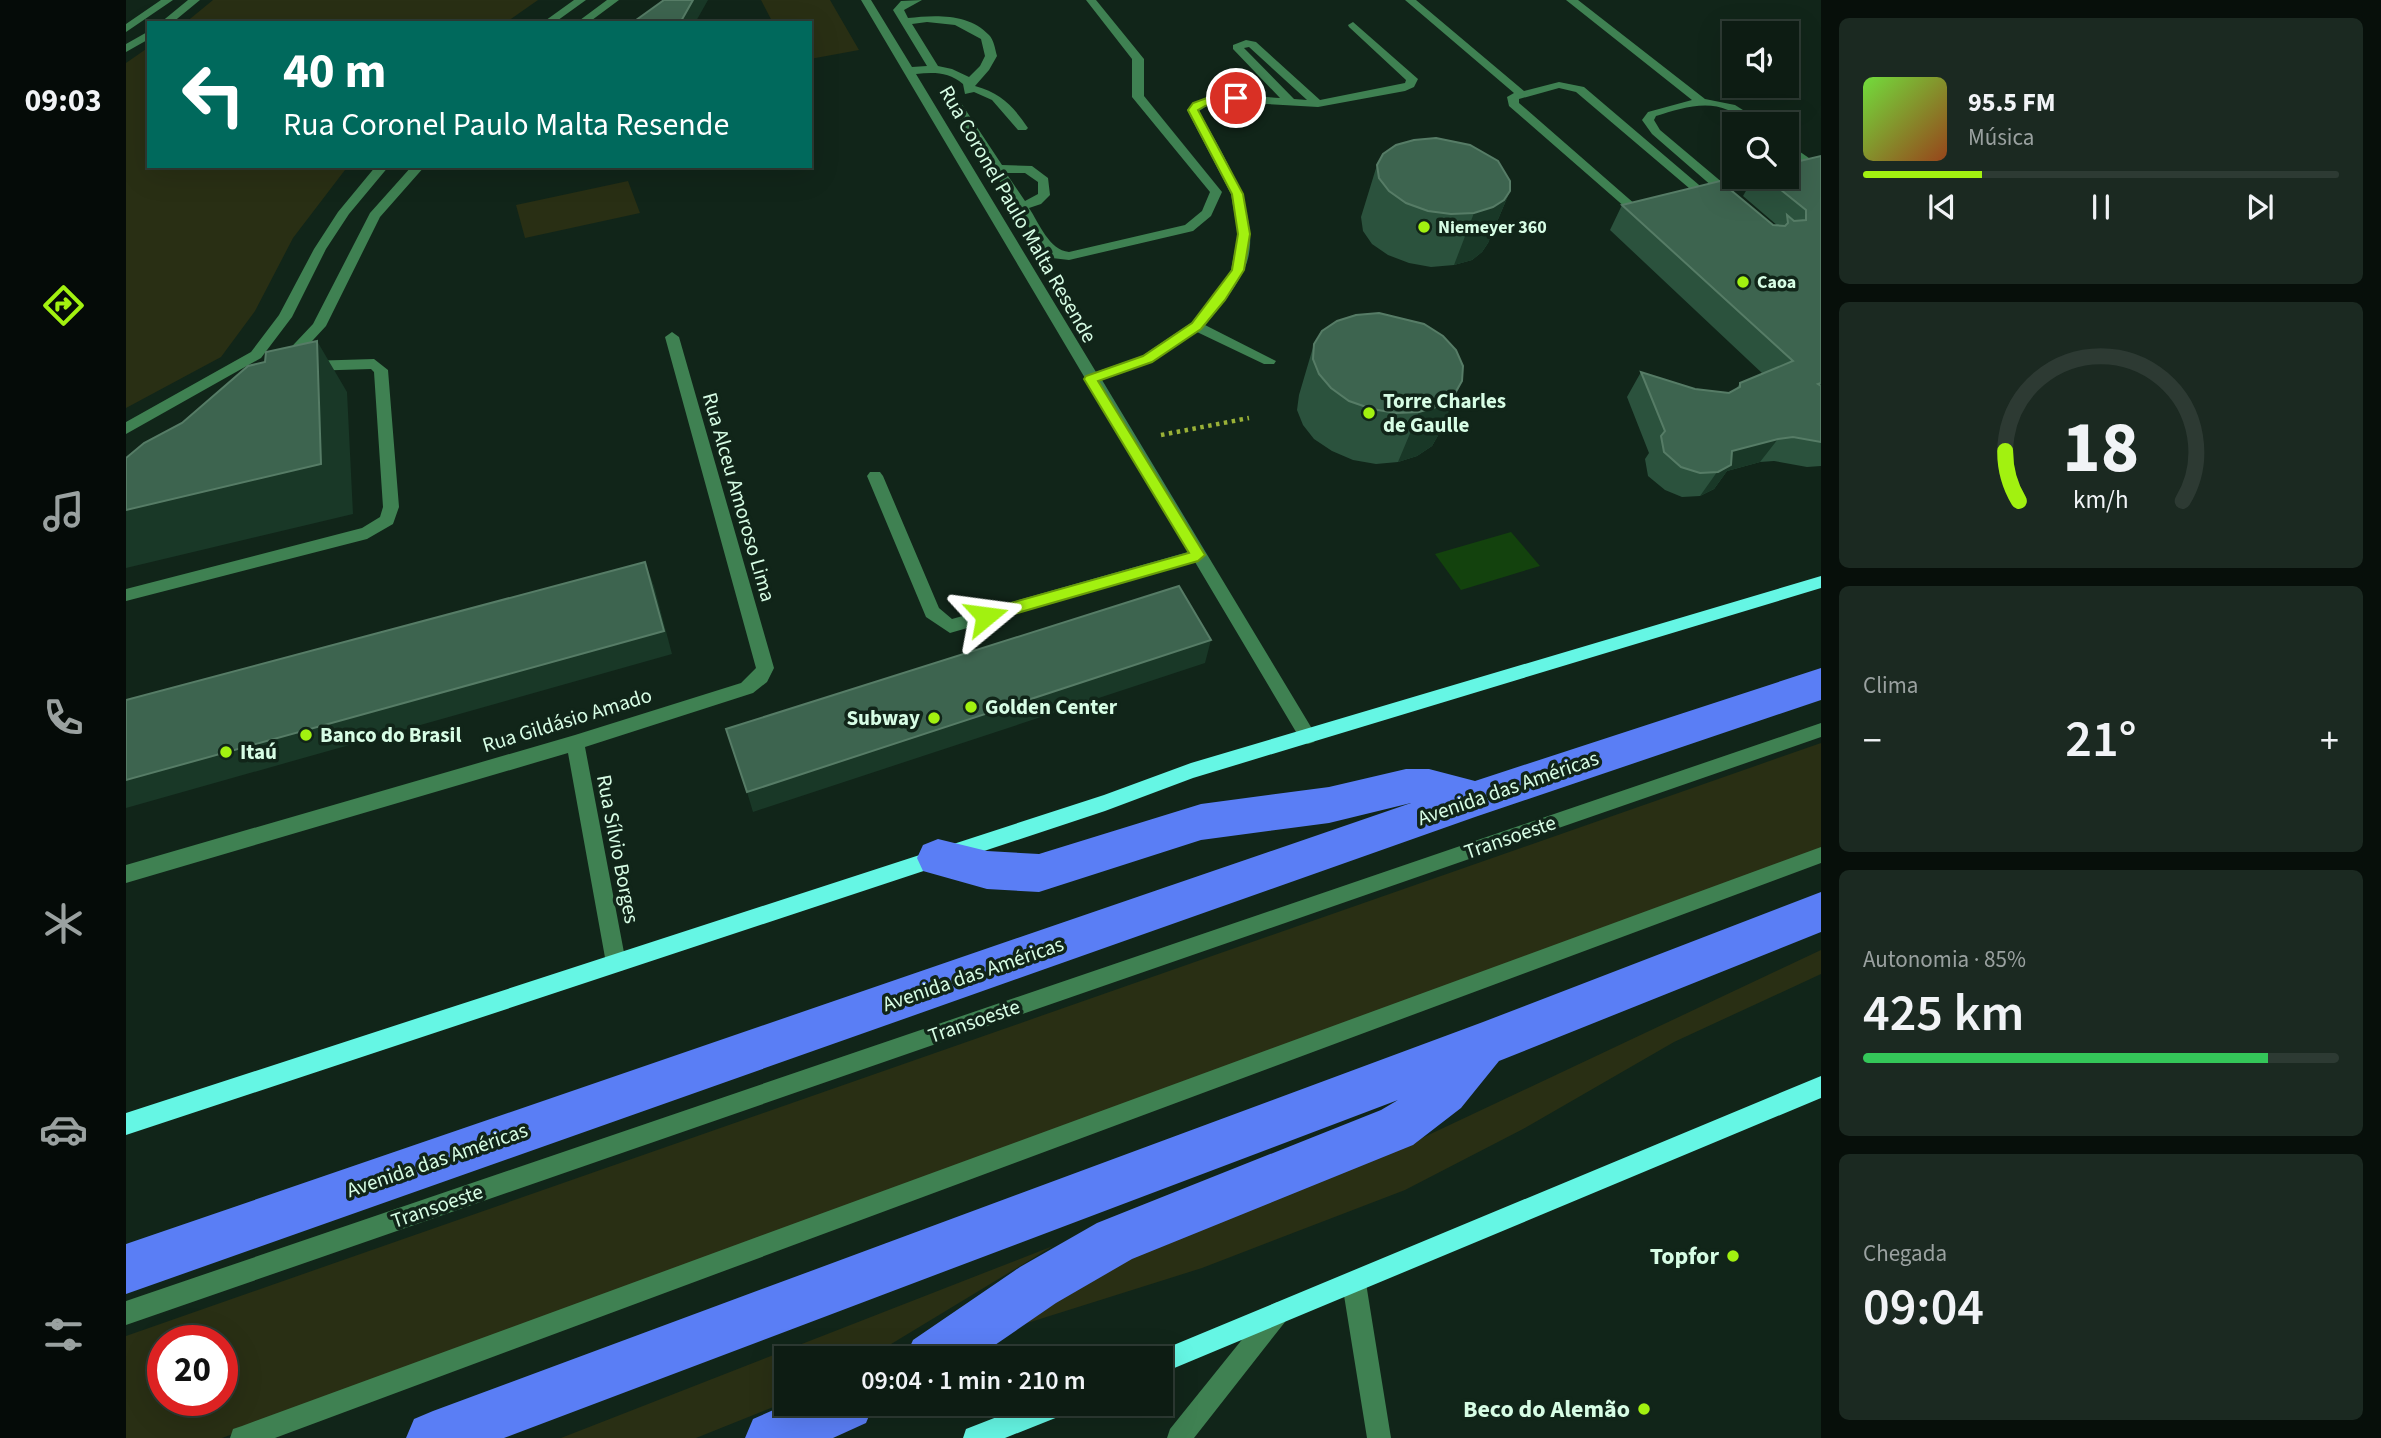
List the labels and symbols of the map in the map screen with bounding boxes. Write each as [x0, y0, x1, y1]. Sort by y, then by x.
pin [1206, 68, 1266, 128]
street label: Rua Coronel Paulo Malta Resende [932, 80, 1104, 348]
place label: Niemeyer 360 [1438, 215, 1547, 240]
marker: Niemeyer 360 [1416, 219, 1432, 235]
place label: Caoa [1757, 270, 1796, 295]
marker: Caoa [1735, 274, 1751, 290]
place label: Torre Charles de Gaulle [1383, 386, 1506, 440]
street label: Rua Alceu Amoroso Lima [695, 389, 783, 605]
marker: Torre Charles de Gaulle [1361, 405, 1377, 421]
position arrow [949, 579, 1023, 653]
street label: Rua Gildásio Amado [479, 680, 655, 760]
place label: Golden Center [985, 692, 1118, 722]
marker: Golden Center [963, 699, 979, 715]
place label: Subway [846, 703, 920, 733]
marker: Subway [926, 710, 942, 726]
place label: Banco do Brasil [320, 720, 461, 750]
marker: Banco do Brasil [298, 727, 314, 743]
place label: Itaú [240, 737, 277, 767]
street label: Avenida das Américas [1413, 743, 1603, 833]
marker: Itaú [218, 744, 234, 760]
street label: Rua Sílvio Borges [589, 772, 647, 926]
street label: Transoeste [1460, 807, 1560, 867]
street label: Avenida das Américas [878, 929, 1068, 1019]
street label: Transoeste [924, 991, 1024, 1051]
street label: Avenida das Américas [342, 1115, 532, 1205]
street label: Transoeste [387, 1176, 487, 1236]
place label: Topfor [1650, 1239, 1719, 1274]
marker: Topfor [1725, 1248, 1741, 1264]
speed limit sign: 20 [147, 1325, 238, 1416]
place label: Beco do Alemão [1463, 1392, 1630, 1427]
marker: Beco do Alemão [1636, 1401, 1652, 1417]

